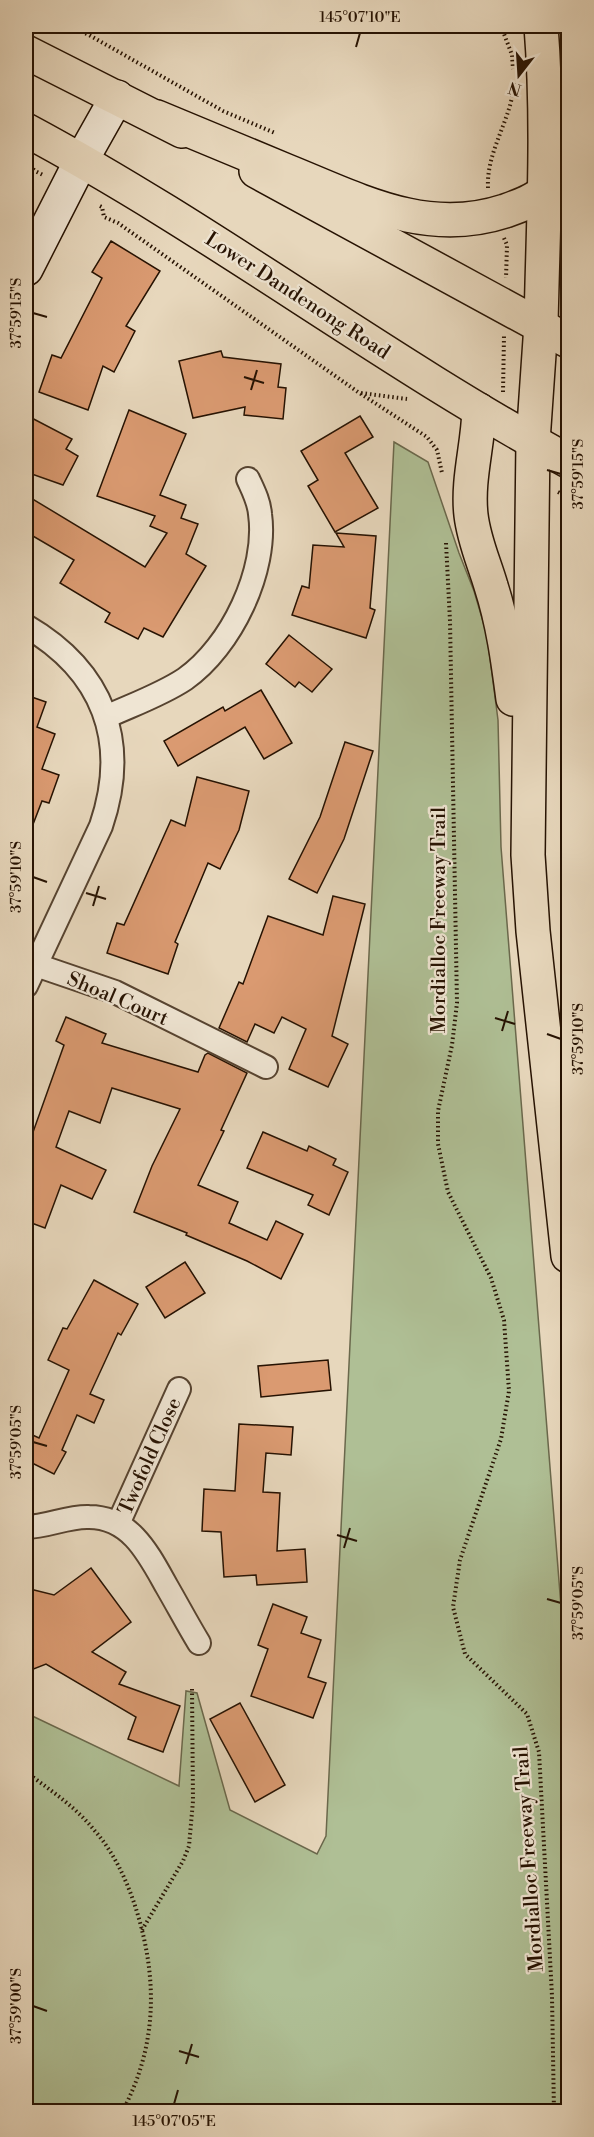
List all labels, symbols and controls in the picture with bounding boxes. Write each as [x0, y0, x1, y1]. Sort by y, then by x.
text: 145°07'10"E [319, 8, 401, 27]
north arrow [489, 45, 549, 105]
text: N [506, 77, 524, 100]
street label: Lower Dandenong Road [200, 227, 395, 366]
text: 37°59'15"S [7, 278, 26, 348]
text: 37°59'15"S [569, 439, 588, 509]
street label: Mordialloc Freeway Trail [427, 807, 452, 1033]
text: 37°59'10"S [7, 841, 26, 913]
street label: Shoal Court [63, 967, 172, 1032]
text: 37°59'10"S [569, 1003, 588, 1075]
street label: Twofold Close [113, 1394, 187, 1519]
text: 37°59'05"S [7, 1405, 26, 1479]
text: 37°59'05"S [569, 1566, 588, 1640]
street label: Mordialloc Freeway Trail [509, 1745, 550, 1973]
text: 37°59'00"S [7, 1968, 26, 2044]
text: 145°07'05"E [132, 2112, 216, 2131]

